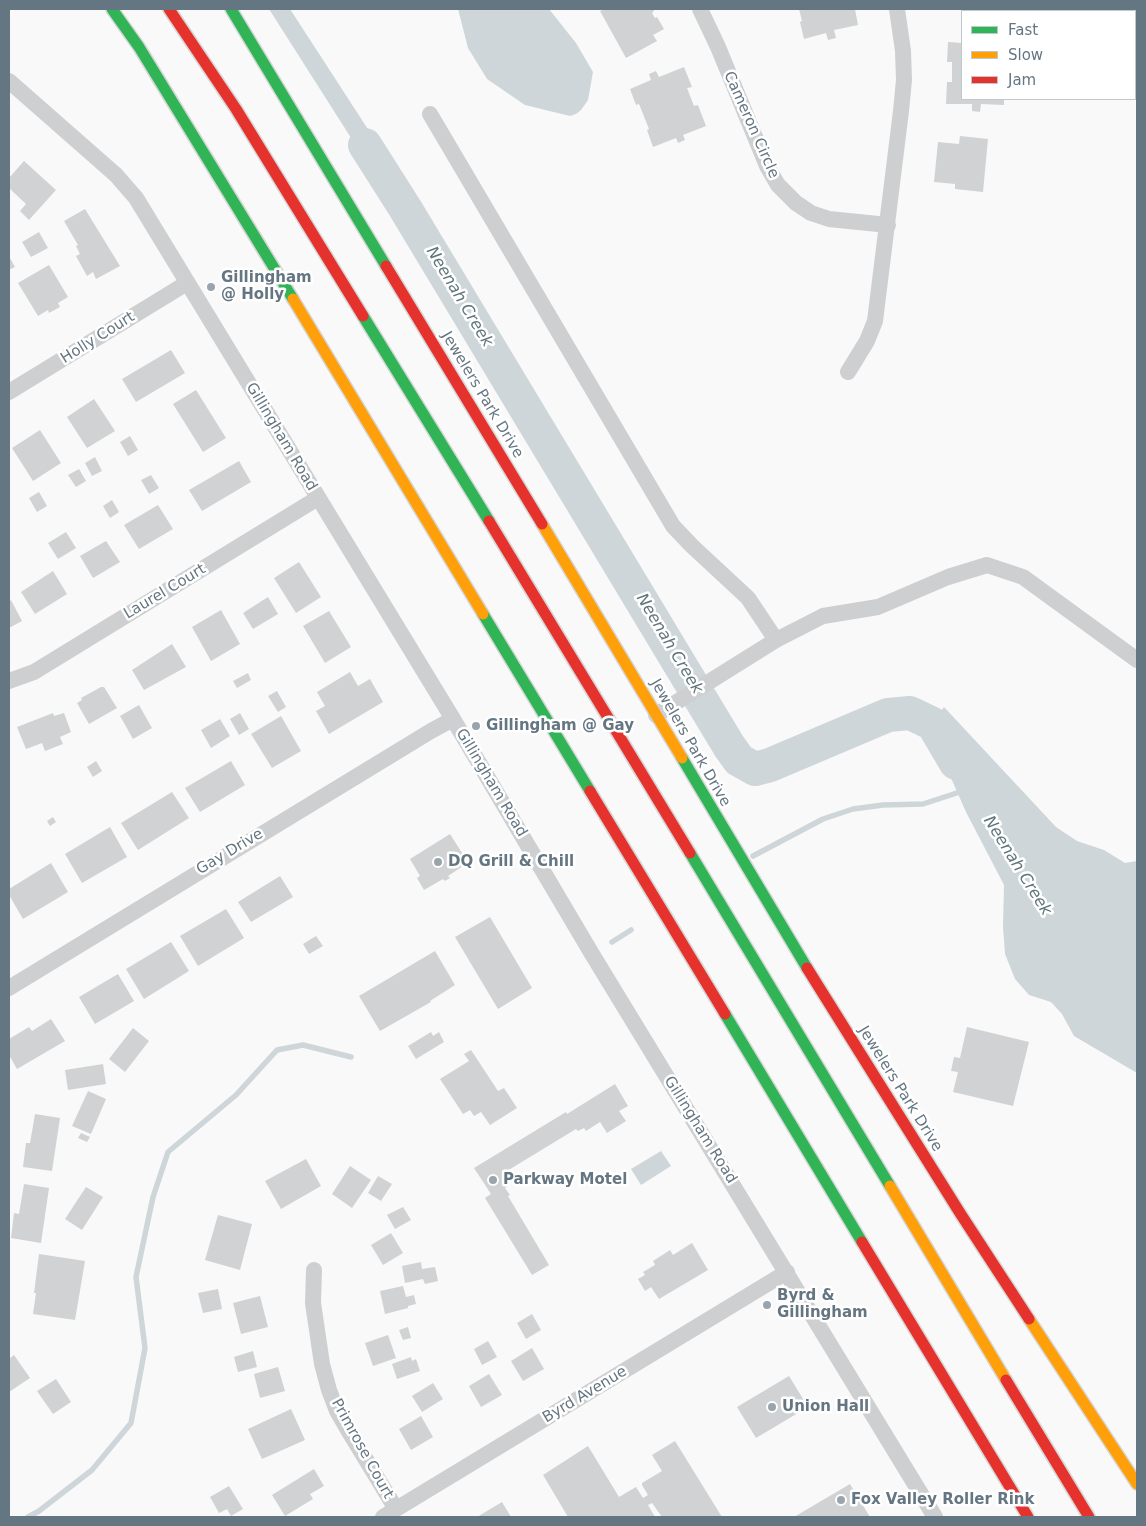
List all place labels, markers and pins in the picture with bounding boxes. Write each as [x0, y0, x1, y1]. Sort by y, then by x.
place label: Gillingham @ Holly [221, 269, 312, 304]
marker: Gillingham @ Holly [205, 281, 217, 293]
place label: Gillingham @ Gay [486, 717, 634, 735]
marker: Gillingham @ Gay [470, 720, 482, 732]
place label: DQ Grill & Chill [448, 853, 574, 871]
marker: DQ Grill & Chill [432, 856, 444, 868]
place label: Parkway Motel [503, 1171, 627, 1189]
marker: Parkway Motel [487, 1174, 499, 1186]
place label: Byrd & Gillingham [777, 1287, 868, 1322]
marker: Byrd & Gillingham [761, 1299, 773, 1311]
place label: Union Hall [782, 1398, 869, 1416]
marker: Union Hall [766, 1401, 778, 1413]
place label: Fox Valley Roller Rink [851, 1491, 1034, 1509]
marker: Fox Valley Roller Rink [835, 1494, 847, 1506]

